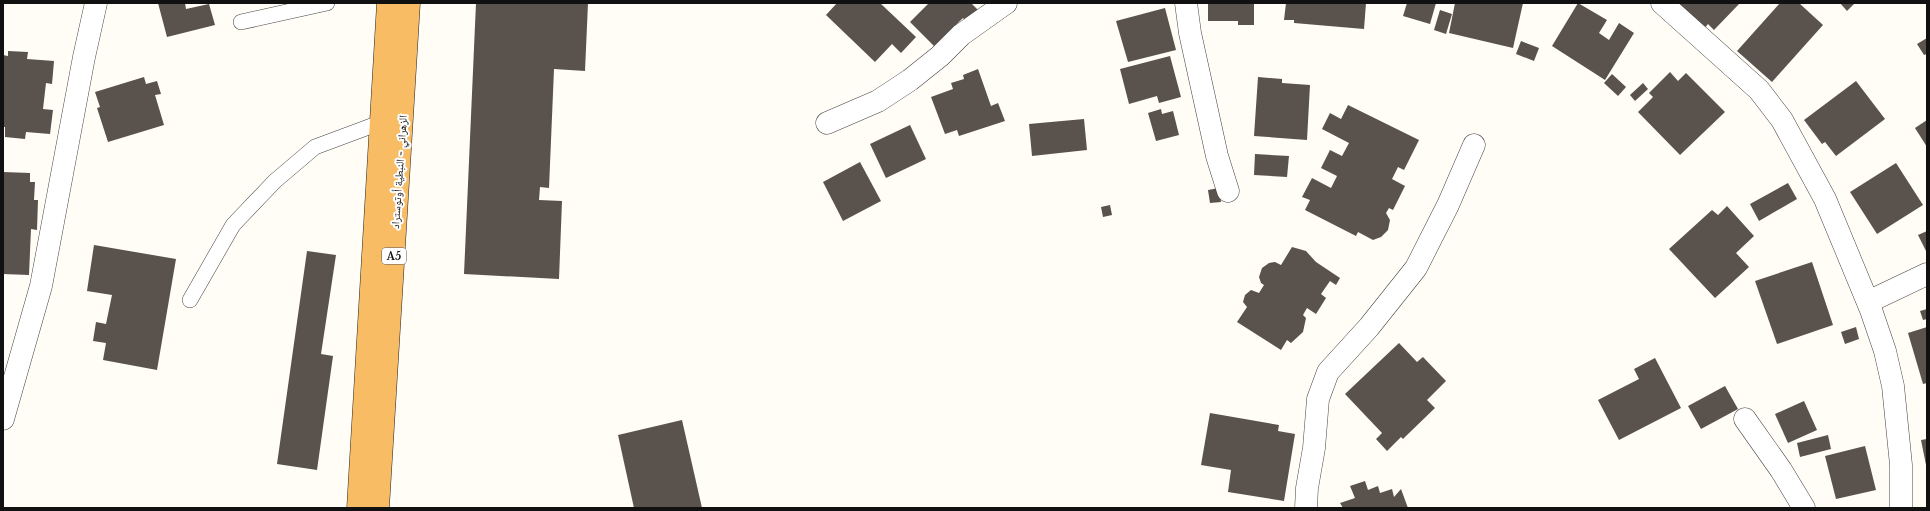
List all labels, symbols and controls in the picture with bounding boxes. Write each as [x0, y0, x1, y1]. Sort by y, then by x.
street label: الزهراني - النبطية أوتوستراد [388, 115, 412, 229]
road number: A5 [382, 248, 406, 264]

